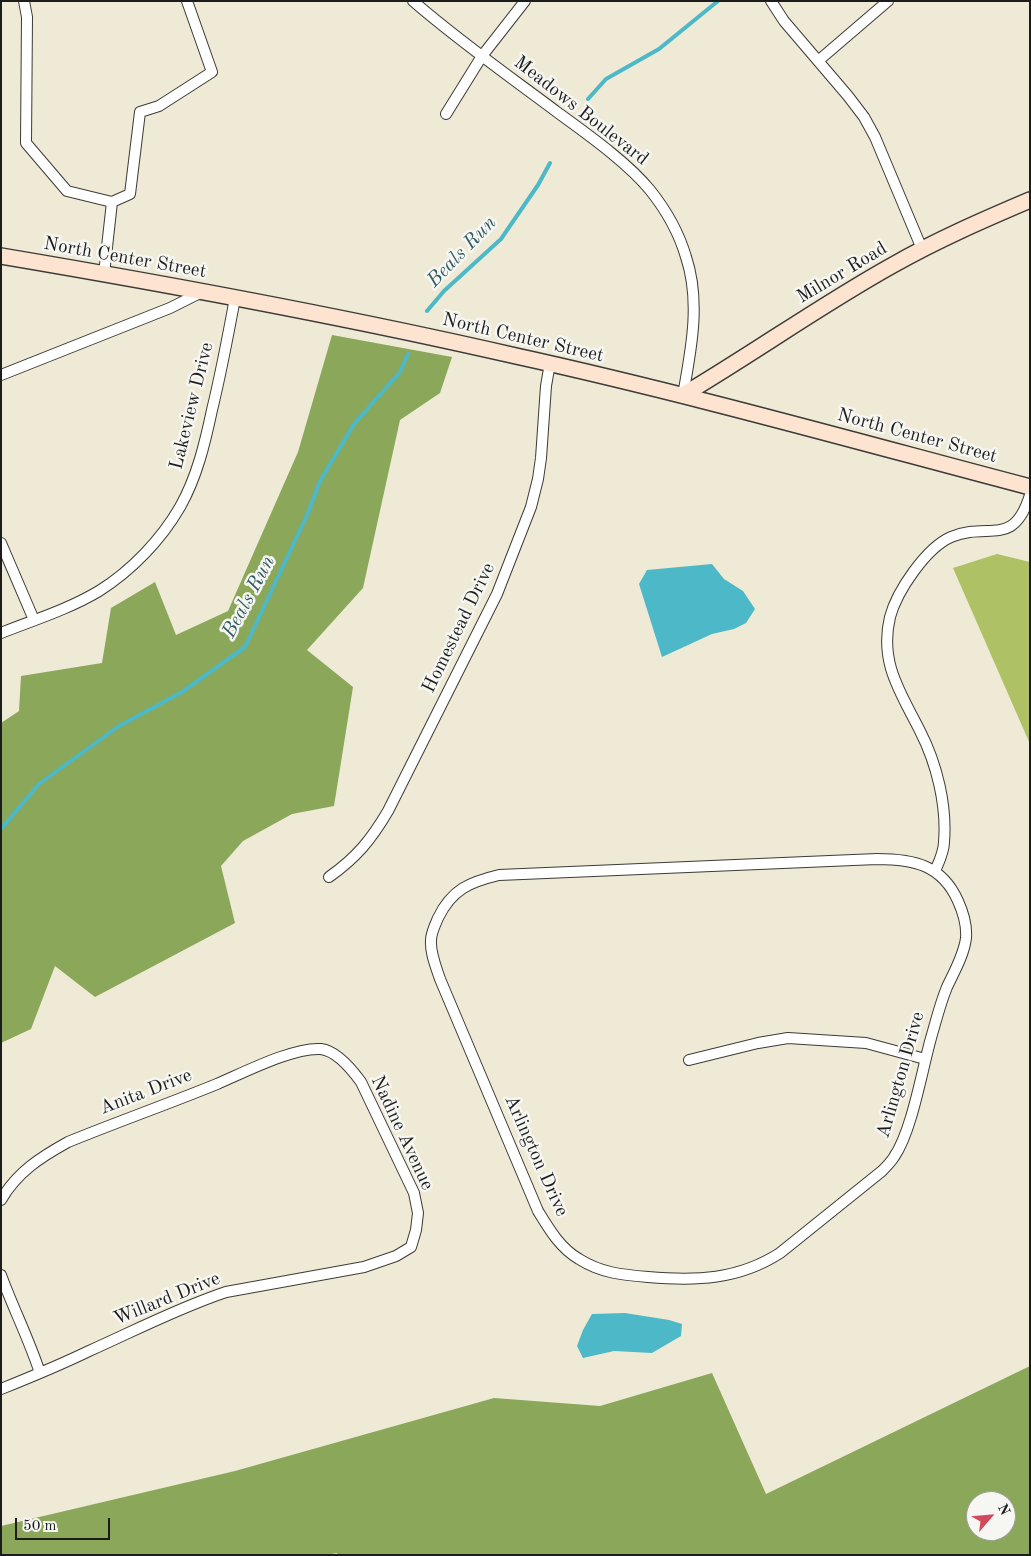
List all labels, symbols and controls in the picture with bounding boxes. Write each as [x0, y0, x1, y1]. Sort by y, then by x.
street label: Meadows Boulevard [509, 51, 653, 171]
water label: Beals Run [422, 211, 502, 293]
street label: North Center Street [42, 232, 208, 284]
street label: Milnor Road [793, 237, 891, 309]
street label: North Center Street [440, 308, 606, 368]
street label: Lakeview Drive [165, 340, 219, 472]
street label: North Center Street [834, 404, 1000, 468]
water label: Beals Run [217, 552, 281, 642]
street label: Homestead Drive [418, 559, 500, 697]
street label: Arlington Drive [872, 1009, 930, 1141]
street label: Anita Drive [97, 1064, 195, 1120]
street label: Nadine Avenue [366, 1072, 438, 1194]
street label: Arlington Drive [499, 1092, 573, 1220]
street label: Willard Drive [110, 1267, 224, 1331]
north arrow [966, 1491, 1016, 1541]
text: N [995, 1502, 1012, 1518]
scale bar [18, 1508, 112, 1540]
text: 50 m [23, 1519, 57, 1534]

